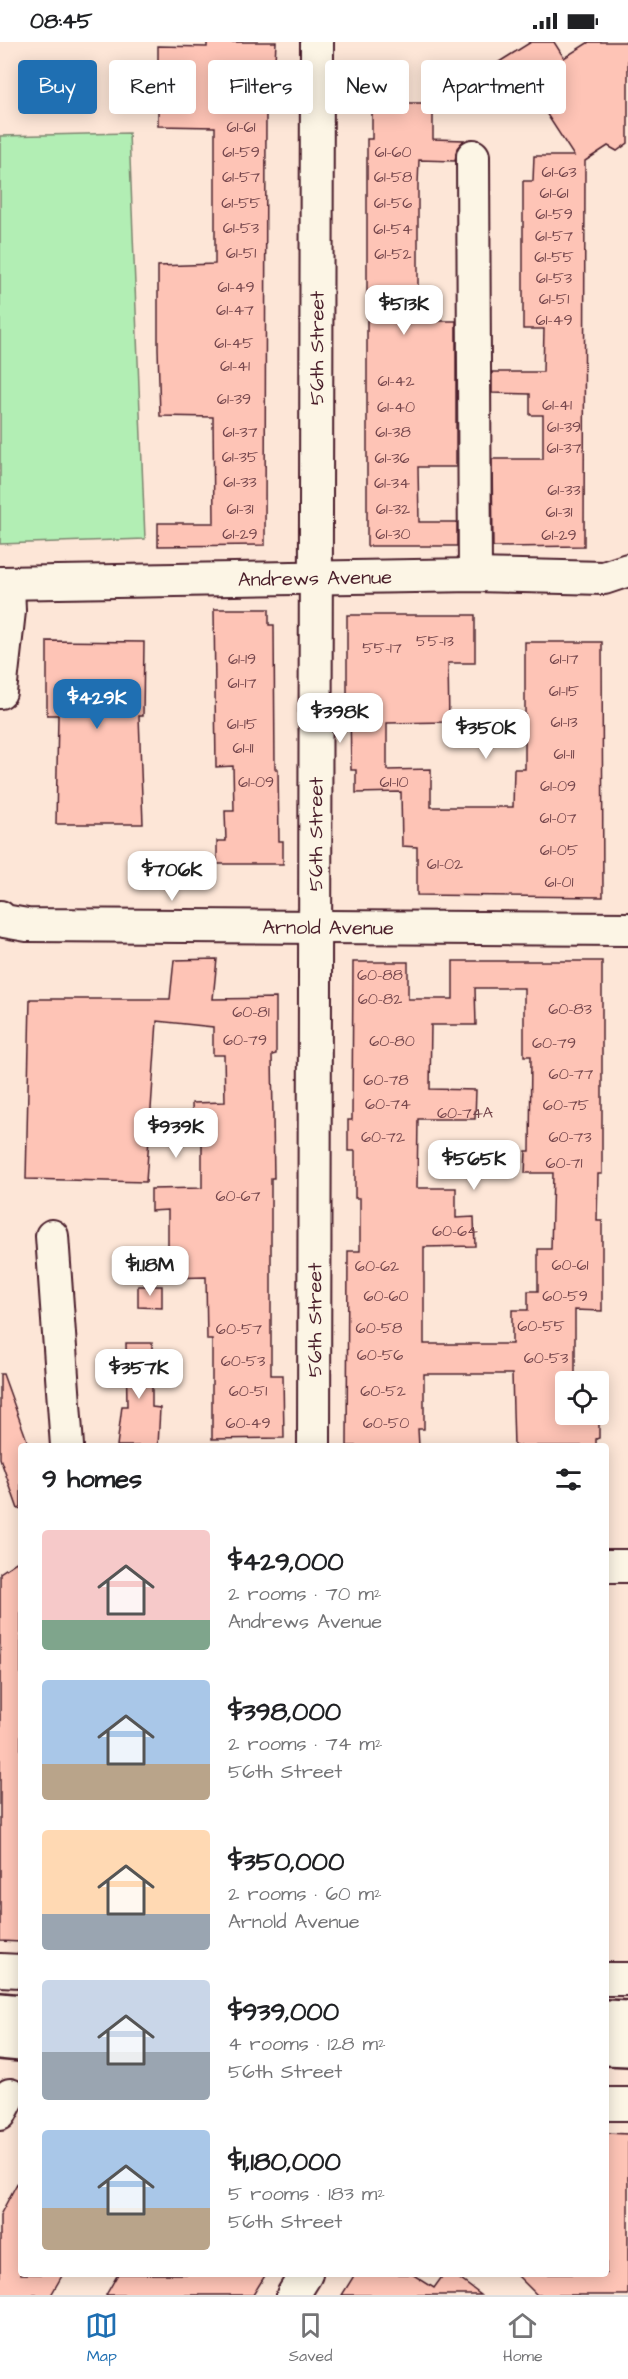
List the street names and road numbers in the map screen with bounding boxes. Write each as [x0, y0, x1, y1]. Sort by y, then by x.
street label: 56th Street [303, 291, 331, 405]
street label: Andrews Avenue [238, 563, 392, 594]
street label: 56th Street [302, 777, 330, 891]
street label: Arnold Avenue [262, 914, 394, 942]
street label: 56th Street [301, 1263, 329, 1377]

